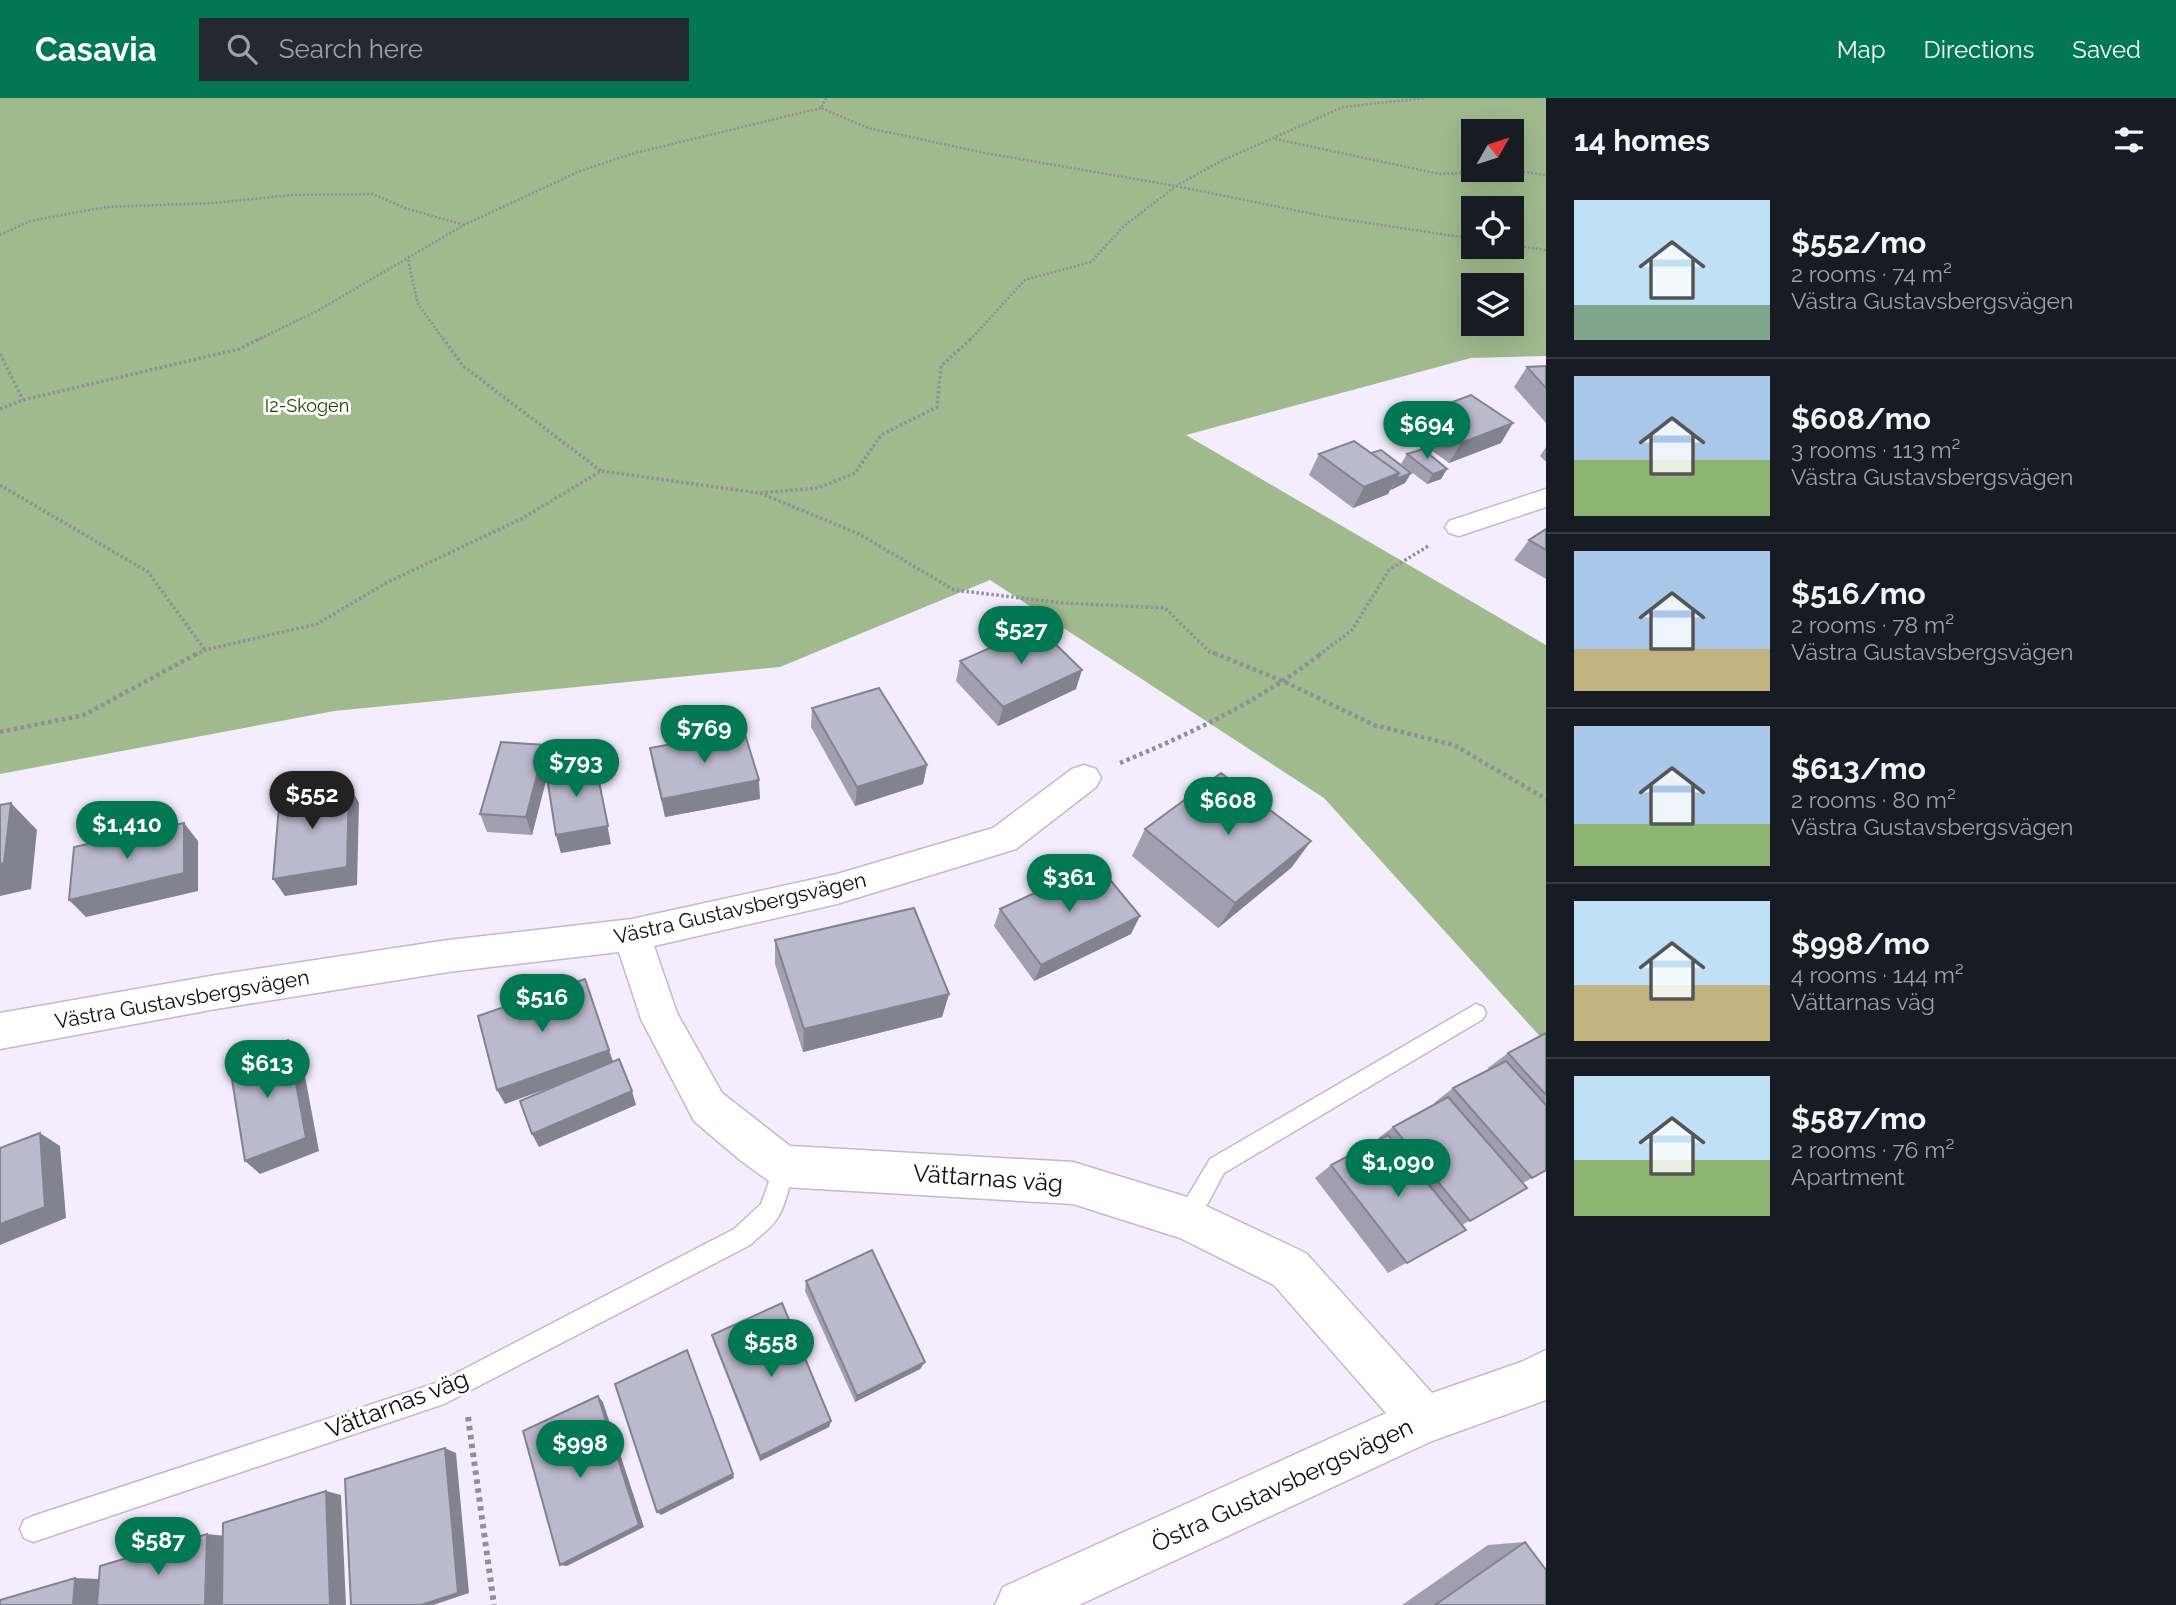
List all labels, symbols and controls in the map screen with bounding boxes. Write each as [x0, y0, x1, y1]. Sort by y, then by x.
search box [199, 18, 689, 81]
text: Casavia [35, 30, 157, 69]
icon: search [223, 30, 261, 68]
text: Search here [279, 34, 423, 64]
text: Map [1837, 35, 1886, 64]
text: Directions [1924, 35, 2034, 64]
text: Saved [2072, 35, 2141, 64]
north arrow [1461, 119, 1524, 182]
map controls [1461, 119, 1524, 336]
icon: filters [2110, 121, 2148, 159]
text: 14 homes [1574, 123, 1710, 158]
button: locate [1461, 196, 1524, 259]
text: $552/mo [1791, 225, 1926, 260]
icon: home [1630, 228, 1714, 312]
text: 2 rooms · 74 m² [1791, 260, 1952, 287]
button: layers [1461, 273, 1524, 336]
text: Västra Gustavsbergsvägen [1791, 287, 2074, 314]
park label: I2-Skogen [265, 395, 349, 416]
text: $608/mo [1791, 401, 1931, 436]
pin: $694 [1386, 402, 1468, 461]
icon: home [1630, 404, 1714, 488]
text: $694 [1399, 410, 1455, 437]
text: 3 rooms · 113 m² [1791, 436, 1960, 463]
text: Västra Gustavsbergsvägen [1791, 463, 2074, 490]
text: $516/mo [1791, 576, 1926, 611]
icon: home [1630, 579, 1714, 663]
pin: $527 [980, 606, 1062, 666]
text: 2 rooms · 78 m² [1791, 611, 1954, 638]
text: $527 [994, 615, 1048, 642]
text: Västra Gustavsbergsvägen [1791, 638, 2074, 665]
pin: $769 [663, 706, 745, 765]
text: $769 [677, 714, 732, 741]
pin: $793 [535, 740, 617, 799]
text: $793 [549, 748, 603, 775]
text: $613/mo [1791, 751, 1926, 786]
icon: home [1630, 754, 1714, 838]
pin: $552 [271, 772, 353, 831]
pin: $608 [1187, 778, 1269, 837]
text: $552 [285, 780, 339, 807]
text: $608 [1200, 786, 1256, 813]
text: 2 rooms · 80 m² [1791, 786, 1956, 813]
pin: $1,410 [70, 802, 184, 861]
text: $1,410 [92, 810, 162, 837]
text: Västra Gustavsbergsvägen [1791, 813, 2074, 840]
pin: $361 [1028, 854, 1110, 914]
text: $361 [1043, 863, 1095, 890]
street label: Västra Gustavsbergsvägen [612, 867, 868, 949]
text: $998/mo [1791, 926, 1930, 961]
icon: home [1630, 929, 1714, 1013]
text: 4 rooms · 144 m² [1791, 961, 1964, 988]
street label: Västra Gustavsbergsvägen [53, 964, 311, 1034]
pin: $516 [501, 974, 583, 1034]
text: $516 [516, 983, 568, 1010]
text: Vättarnas väg [1791, 988, 1935, 1015]
pin: $613 [226, 1040, 308, 1100]
text: $613 [241, 1049, 293, 1076]
text: $587/mo [1791, 1101, 1926, 1136]
icon: home [1630, 1104, 1714, 1188]
text: 2 rooms · 76 m² [1791, 1136, 1954, 1163]
pin: $1,090 [1341, 1140, 1455, 1199]
text: $1,090 [1361, 1148, 1435, 1175]
street label: Vättarnas väg [912, 1158, 1064, 1198]
text: Apartment [1791, 1163, 1905, 1190]
pin: $558 [730, 1320, 812, 1379]
text: $558 [744, 1328, 798, 1355]
street label: Vättarnas väg [322, 1364, 472, 1444]
street label: Östra Gustavsbergsvägen [1147, 1412, 1417, 1558]
pin: $998 [539, 1420, 621, 1480]
text: $998 [552, 1429, 608, 1456]
pin: $587 [117, 1518, 199, 1577]
text: $587 [131, 1526, 185, 1553]

